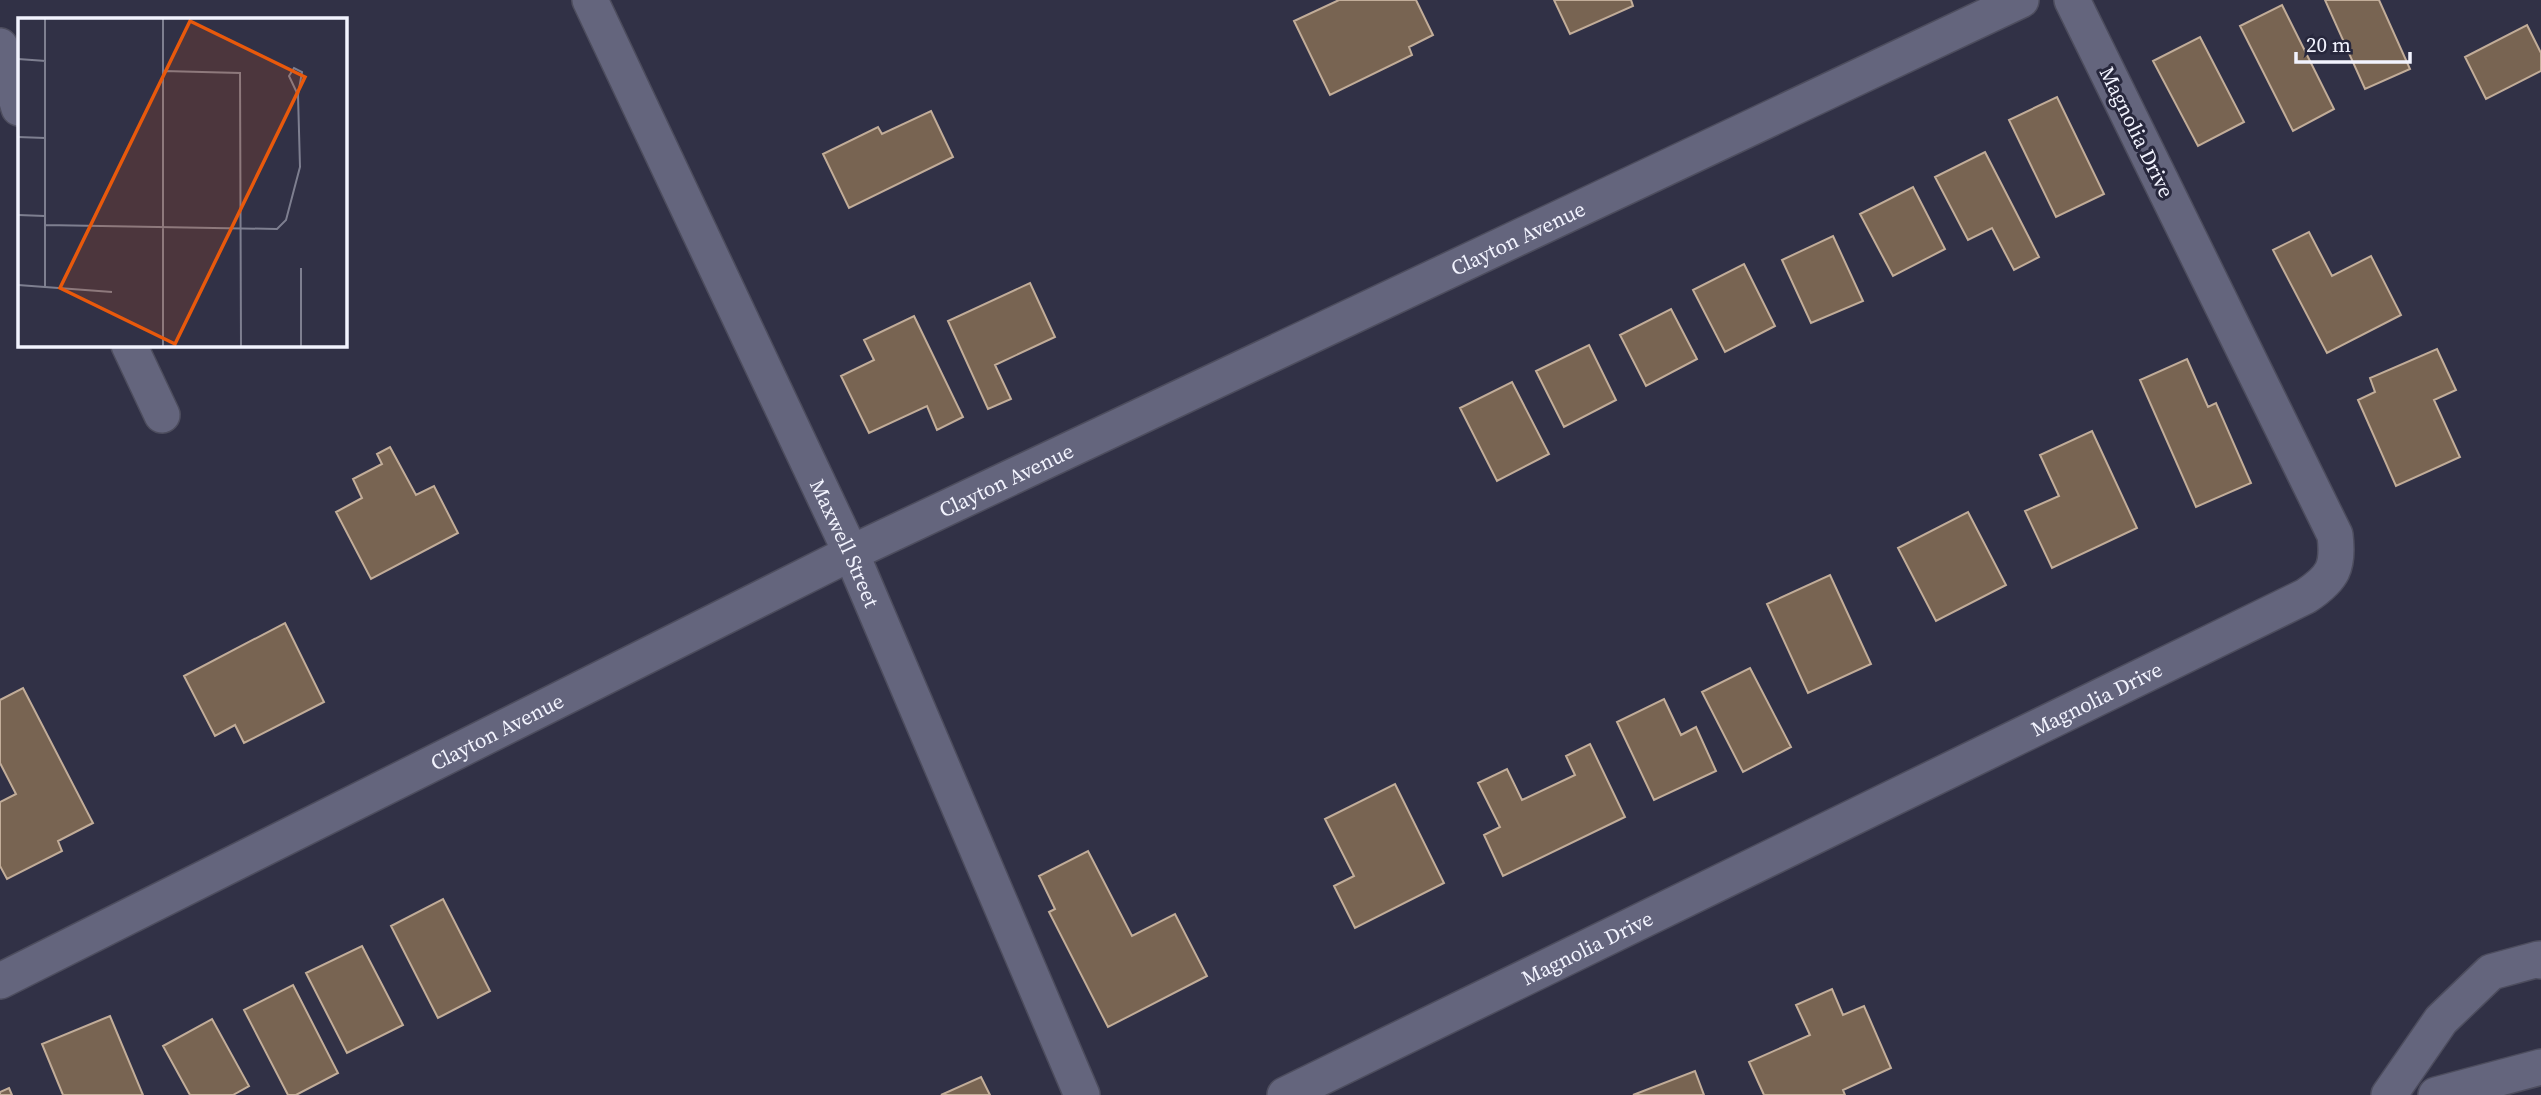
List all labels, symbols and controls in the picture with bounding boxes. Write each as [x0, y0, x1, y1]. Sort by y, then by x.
inset map [18, 18, 346, 346]
scale bar [2296, 21, 2410, 65]
text: 20 m [2306, 30, 2351, 59]
street label: Magnolia Drive [2093, 62, 2181, 202]
street label: Clayton Avenue [1446, 194, 1590, 282]
street label: Clayton Avenue [934, 435, 1078, 524]
street label: Maxwell Street [803, 474, 887, 612]
street label: Magnolia Drive [2026, 654, 2167, 743]
street label: Clayton Avenue [425, 685, 568, 777]
street label: Magnolia Drive [1516, 903, 1657, 992]

